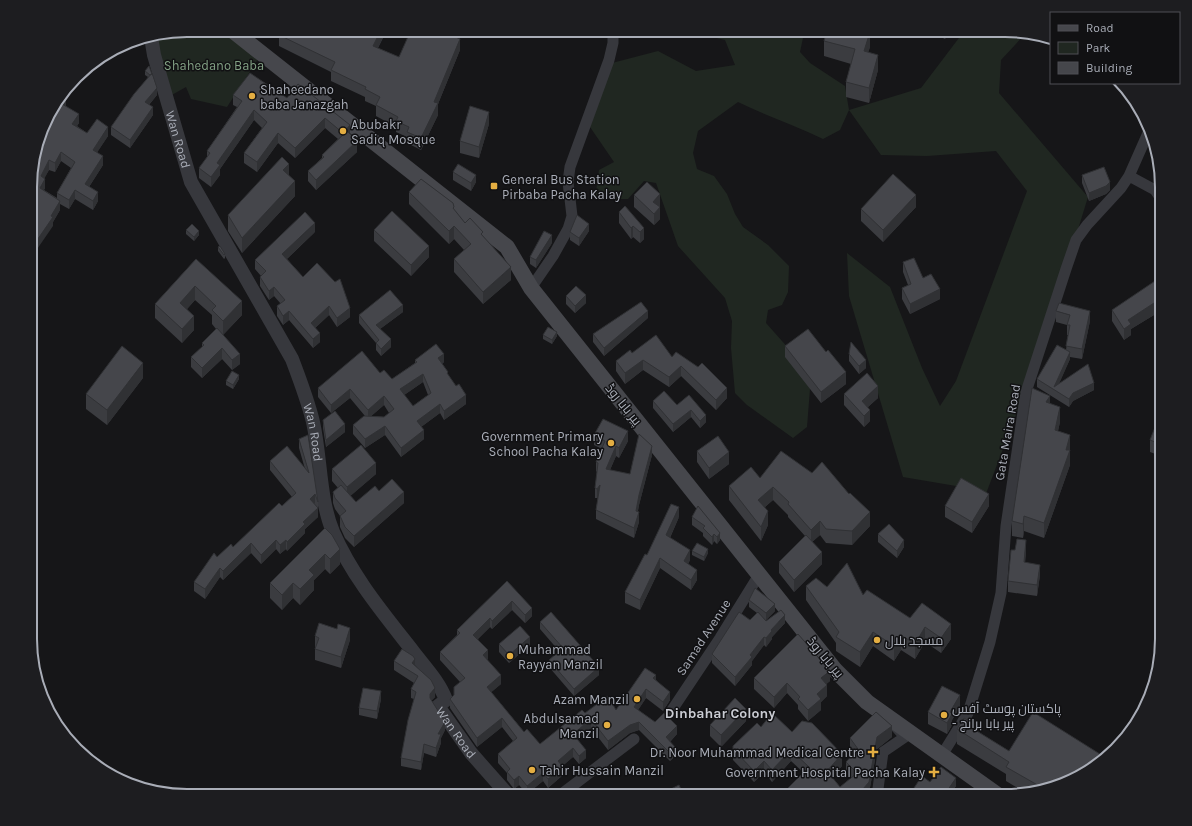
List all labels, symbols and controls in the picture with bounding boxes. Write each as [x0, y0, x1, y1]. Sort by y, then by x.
legend [1050, 12, 1180, 84]
text: Road [1086, 21, 1114, 35]
text: Park [1086, 41, 1111, 55]
park label: Shahedano Baba [164, 58, 264, 73]
text: Building [1086, 61, 1133, 75]
place label: Shaheedano baba Janazgah [260, 82, 349, 112]
marker: Shaheedano baba Janazgah [247, 91, 257, 101]
street label: Wan Road [163, 109, 194, 170]
place label: Abubakr Sadiq Mosque [351, 117, 436, 148]
marker: Abubakr Sadiq Mosque [338, 126, 348, 136]
place label: General Bus Station Pirbaba Pacha Kalay [502, 172, 622, 202]
marker: General Bus Station Pirbaba Pacha Kalay [489, 181, 499, 191]
street label: پیر بابا روڈ [601, 381, 645, 430]
street label: Gata Maira Road [992, 383, 1023, 481]
street label: Wan Road [300, 401, 326, 462]
place label: Government Primary School Pacha Kalay [481, 429, 603, 459]
marker: Government Primary School Pacha Kalay [606, 438, 616, 448]
street label: Samad Avenue [673, 596, 734, 678]
place label: مسجد بلال [885, 633, 943, 649]
street label: پیر بابا روڈ [803, 634, 847, 683]
marker: مسجد بلال [872, 635, 882, 645]
place label: Muhammad Rayyan Manzil [518, 642, 603, 672]
marker: Muhammad Rayyan Manzil [505, 651, 515, 661]
place label: Azam Manzil [553, 692, 629, 707]
marker: Azam Manzil [632, 694, 642, 704]
place label: پاکستان پوسٹ آفس - پیر بابا برانچ [952, 701, 1062, 733]
street label: Wan Road [433, 704, 479, 761]
district label: Dinbahar Colony [665, 705, 775, 722]
marker: پاکستان پوسٹ آفس - پیر بابا برانچ [939, 710, 949, 720]
place label: Abdulsamad Manzil [524, 711, 599, 741]
marker: Abdulsamad Manzil [602, 720, 612, 730]
place label: Dr. Noor Muhammad Medical Centre [650, 745, 864, 760]
marker: Dr. Noor Muhammad Medical Centre [867, 746, 879, 758]
place label: Tahir Hussain Manzil [540, 763, 664, 778]
marker: Tahir Hussain Manzil [527, 765, 537, 775]
place label: Government Hospital Pacha Kalay [725, 765, 925, 780]
marker: Government Hospital Pacha Kalay [928, 766, 940, 778]

